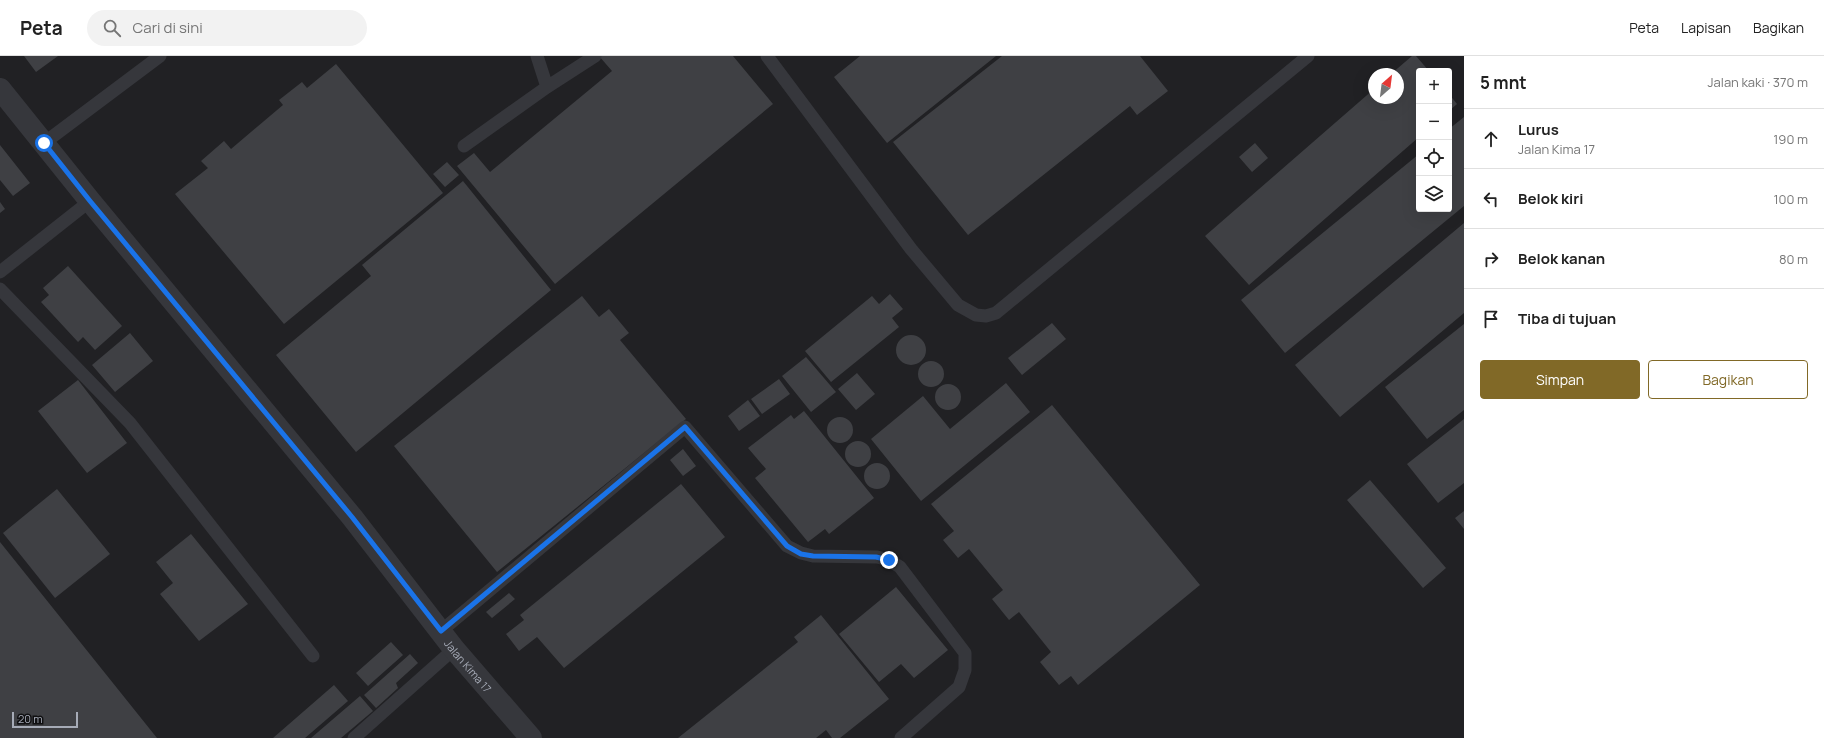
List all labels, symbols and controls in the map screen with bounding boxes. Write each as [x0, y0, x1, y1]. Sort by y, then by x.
search box [87, 10, 367, 46]
text: Peta [20, 15, 63, 41]
icon: search [101, 17, 123, 39]
text: Cari di sini [133, 17, 203, 38]
text: Peta [1629, 18, 1659, 37]
text: Lapisan [1681, 18, 1731, 37]
text: Bagikan [1753, 18, 1804, 37]
north arrow [1368, 68, 1404, 104]
map controls [1416, 68, 1452, 212]
button: + [1416, 68, 1452, 104]
text: 5 mnt [1480, 71, 1527, 94]
text: Jalan kaki · 370 m [1708, 73, 1808, 91]
button: − [1416, 104, 1452, 140]
text: Lurus [1518, 119, 1559, 140]
icon: ahead [1480, 128, 1502, 150]
text: 190 m [1773, 130, 1808, 148]
route start [35, 134, 53, 152]
button: locate [1416, 140, 1452, 176]
text: Jalan Kima 17 [1518, 140, 1595, 158]
button: layers [1416, 176, 1452, 212]
icon: left [1480, 188, 1502, 210]
text: Belok kiri [1518, 188, 1584, 209]
text: 100 m [1773, 190, 1808, 208]
icon: right [1480, 248, 1502, 270]
text: Belok kanan [1518, 248, 1605, 269]
text: 80 m [1779, 250, 1808, 268]
icon: arrive [1480, 308, 1502, 330]
text: Tiba di tujuan [1518, 308, 1616, 329]
button: Simpan [1480, 360, 1640, 399]
button: Bagikan [1648, 360, 1808, 399]
route end [880, 551, 898, 569]
street label: Jalan Kima 17 [442, 636, 495, 695]
scale bar [12, 710, 78, 729]
text: 20 m [18, 711, 43, 726]

